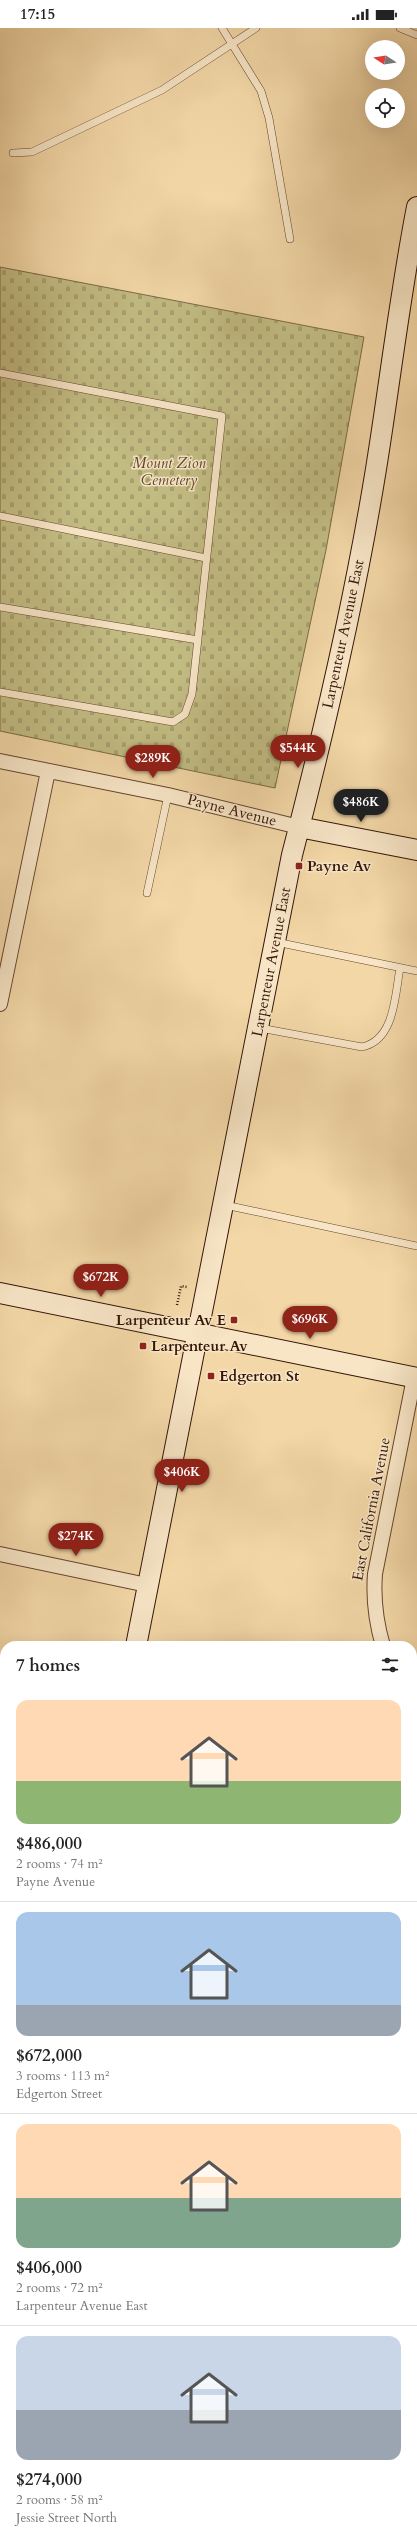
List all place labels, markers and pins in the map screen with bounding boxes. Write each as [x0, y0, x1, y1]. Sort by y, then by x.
pin: $544K [270, 735, 326, 769]
pin: $289K [125, 745, 181, 779]
pin: $486K [333, 789, 389, 823]
place label: Payne Av [307, 856, 372, 876]
marker: Payne Av [294, 861, 304, 871]
pin: $672K [73, 1264, 129, 1298]
pin: $696K [282, 1306, 338, 1340]
place label: Larpenteur Av E [116, 1310, 226, 1330]
marker: Larpenteur Av E [229, 1315, 239, 1325]
place label: Larpenteur Av [151, 1336, 248, 1356]
marker: Larpenteur Av [138, 1341, 148, 1351]
place label: Edgerton St [219, 1366, 300, 1386]
marker: Edgerton St [206, 1371, 216, 1381]
pin: $406K [154, 1459, 210, 1493]
pin: $274K [48, 1523, 104, 1557]

